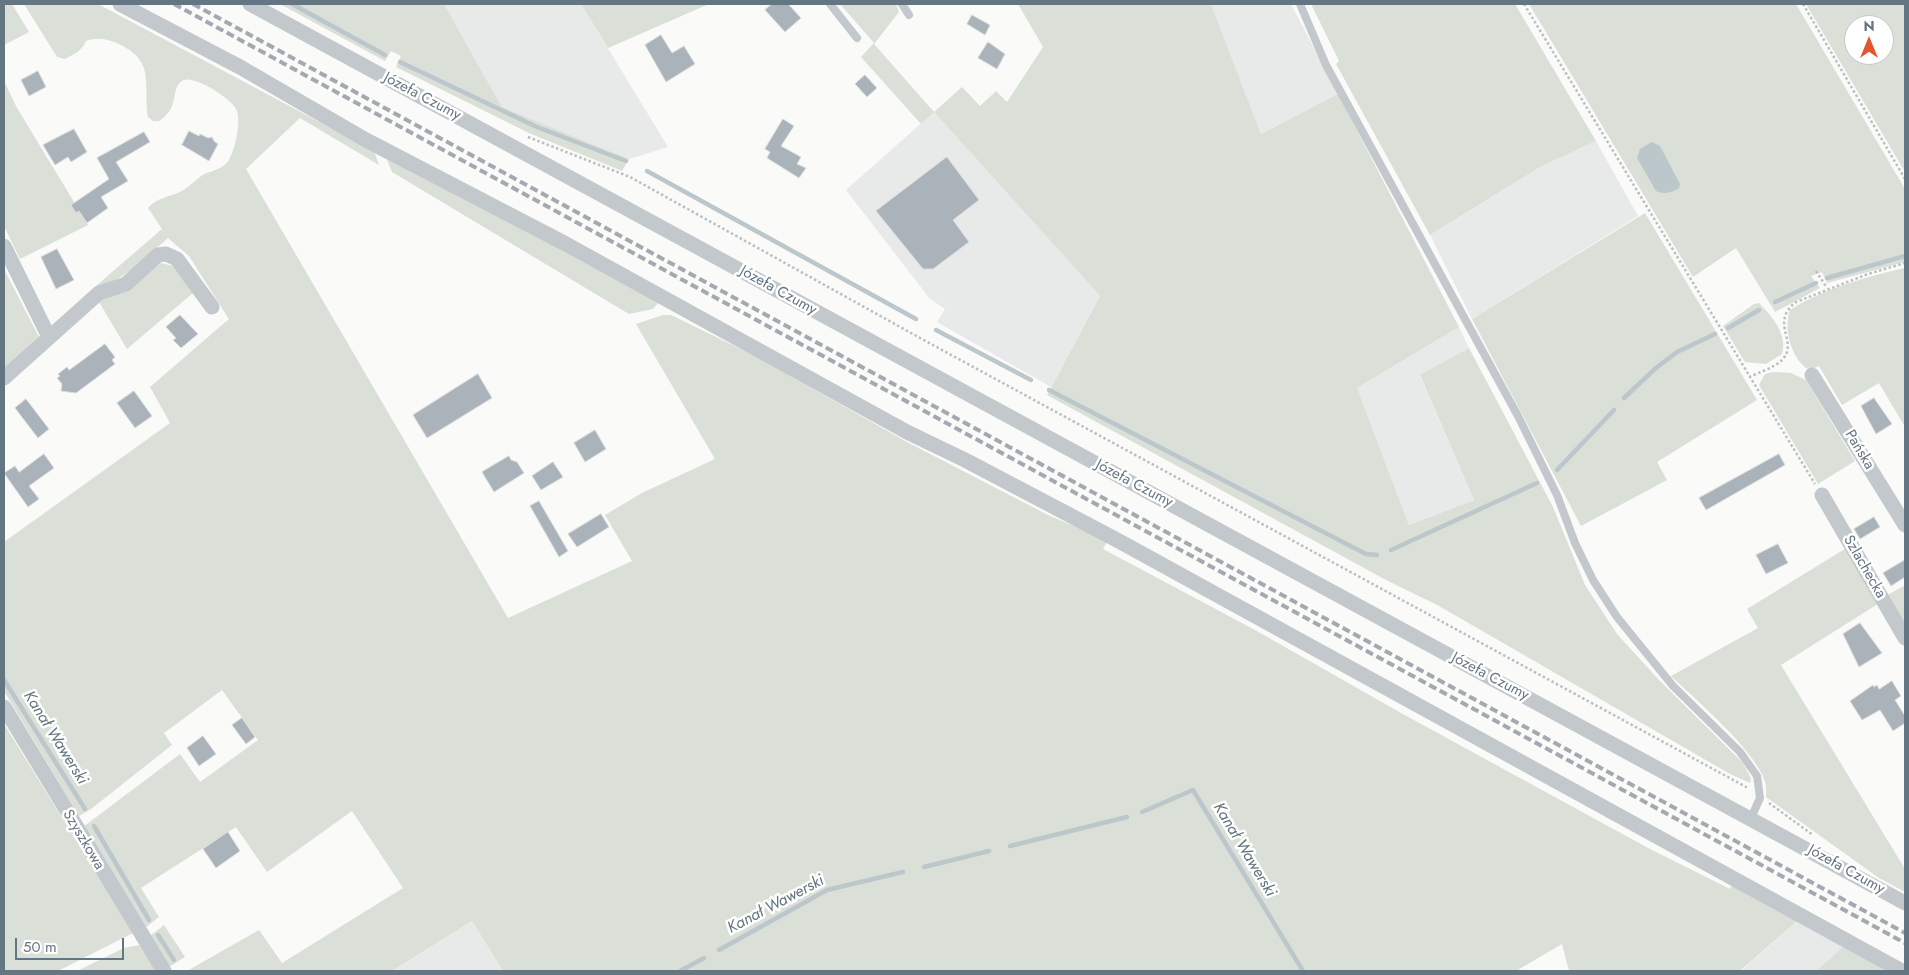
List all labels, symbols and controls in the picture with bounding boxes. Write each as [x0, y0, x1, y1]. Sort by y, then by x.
north arrow [1844, 15, 1894, 65]
text: N [1863, 16, 1875, 36]
street label: Józefa Czumy [380, 69, 464, 125]
street label: Józefa Czumy [736, 263, 820, 319]
street label: Pańska [1840, 427, 1878, 473]
street label: Józefa Czumy [1092, 456, 1176, 512]
street label: Szlachecka [1839, 532, 1889, 602]
street label: Józefa Czumy [1448, 649, 1532, 705]
water label: Kanał Wawerski [19, 688, 91, 788]
water label: Kanał Wawerski [1208, 799, 1280, 901]
street label: Szyszkowa [58, 807, 108, 873]
street label: Józefa Czumy [1804, 842, 1888, 898]
water label: Kanał Wawerski [725, 872, 827, 938]
scale bar [18, 928, 126, 960]
text: 50 m [23, 936, 57, 958]

